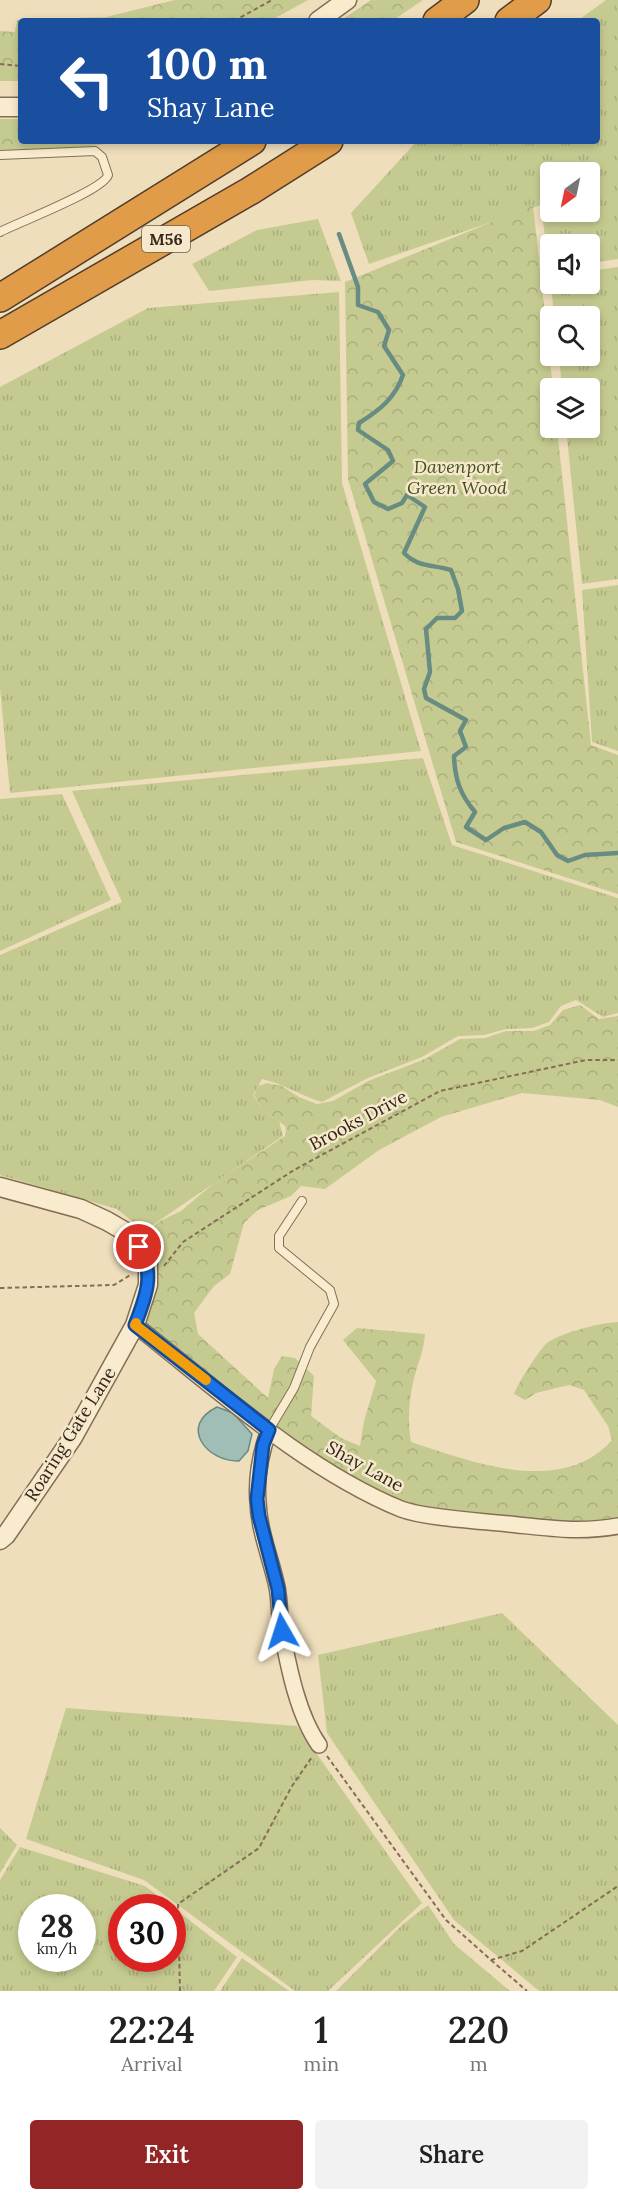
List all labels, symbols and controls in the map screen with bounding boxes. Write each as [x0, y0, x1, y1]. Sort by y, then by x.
text: 100 m [147, 37, 267, 91]
icon: left [48, 42, 126, 120]
text: Shay Lane [147, 90, 275, 124]
north arrow [540, 162, 600, 222]
map controls [540, 162, 600, 438]
road number: M56 [142, 226, 190, 252]
button: sound [540, 234, 600, 294]
button: search [540, 306, 600, 366]
button: layers [540, 378, 600, 438]
park label: Davenport Green Wood [407, 455, 507, 499]
street label: Brooks Drive [305, 1084, 411, 1155]
pin [113, 1221, 164, 1272]
icon: arrive [122, 1230, 155, 1263]
street label: Roaring Gate Lane [19, 1362, 121, 1506]
street label: Shay Lane [322, 1435, 408, 1497]
position arrow [250, 1599, 314, 1663]
speed limit sign: 30 [108, 1894, 186, 1972]
text: 28 [40, 1907, 74, 1945]
text: km/h [37, 1939, 77, 1958]
text: 22:24 [109, 2007, 195, 2053]
text: 1 [314, 2007, 328, 2053]
text: 220 [448, 2007, 509, 2053]
text: Arrival [121, 2051, 182, 2076]
text: min [304, 2051, 339, 2076]
text: m [470, 2051, 488, 2076]
button: Exit [30, 2120, 303, 2189]
button: Share [315, 2120, 588, 2189]

